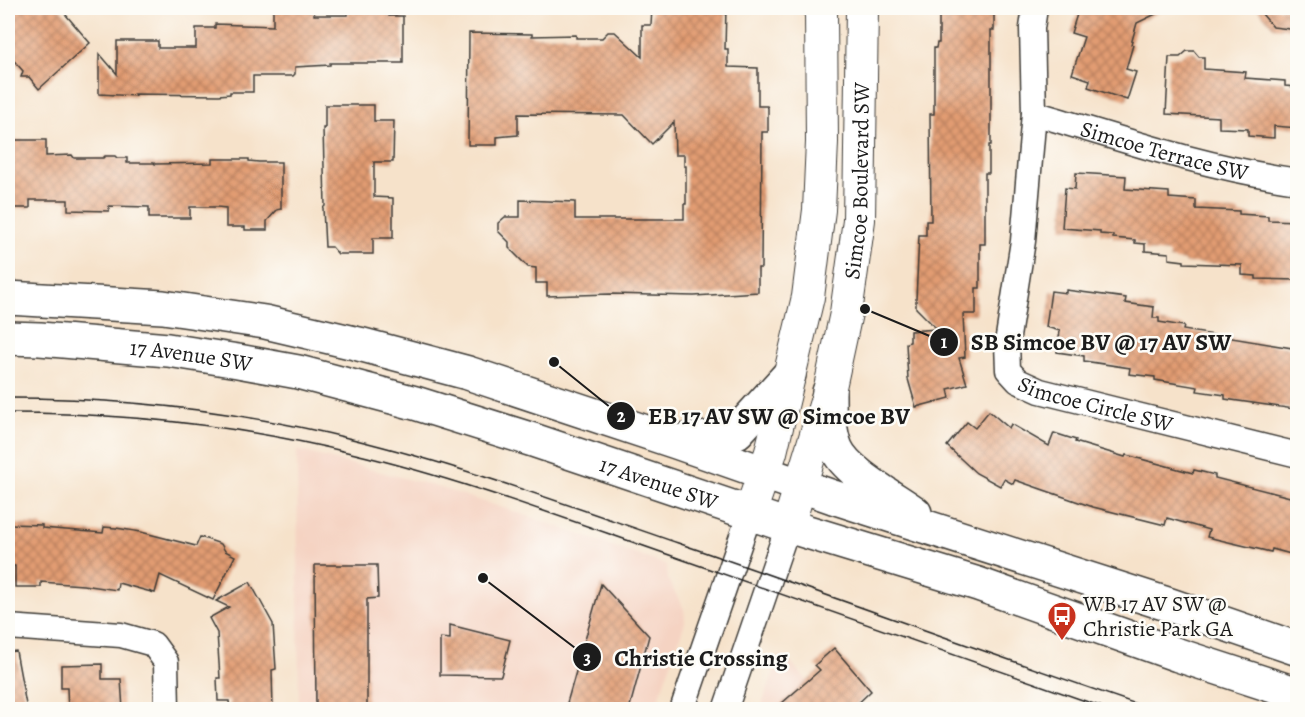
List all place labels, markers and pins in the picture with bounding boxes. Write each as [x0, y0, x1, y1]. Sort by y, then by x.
callout: SB Simcoe BV @ 17 AV SW [929, 321, 1244, 363]
callout: EB 17 AV SW @ Simcoe BV [606, 395, 922, 437]
place label: WB 17 AV SW @ Christie Park GA [1082, 589, 1234, 644]
bus stop icon: WB 17 AV SW @ Christie Park GA [1046, 600, 1078, 642]
callout: Christie Crossing [572, 636, 800, 678]

